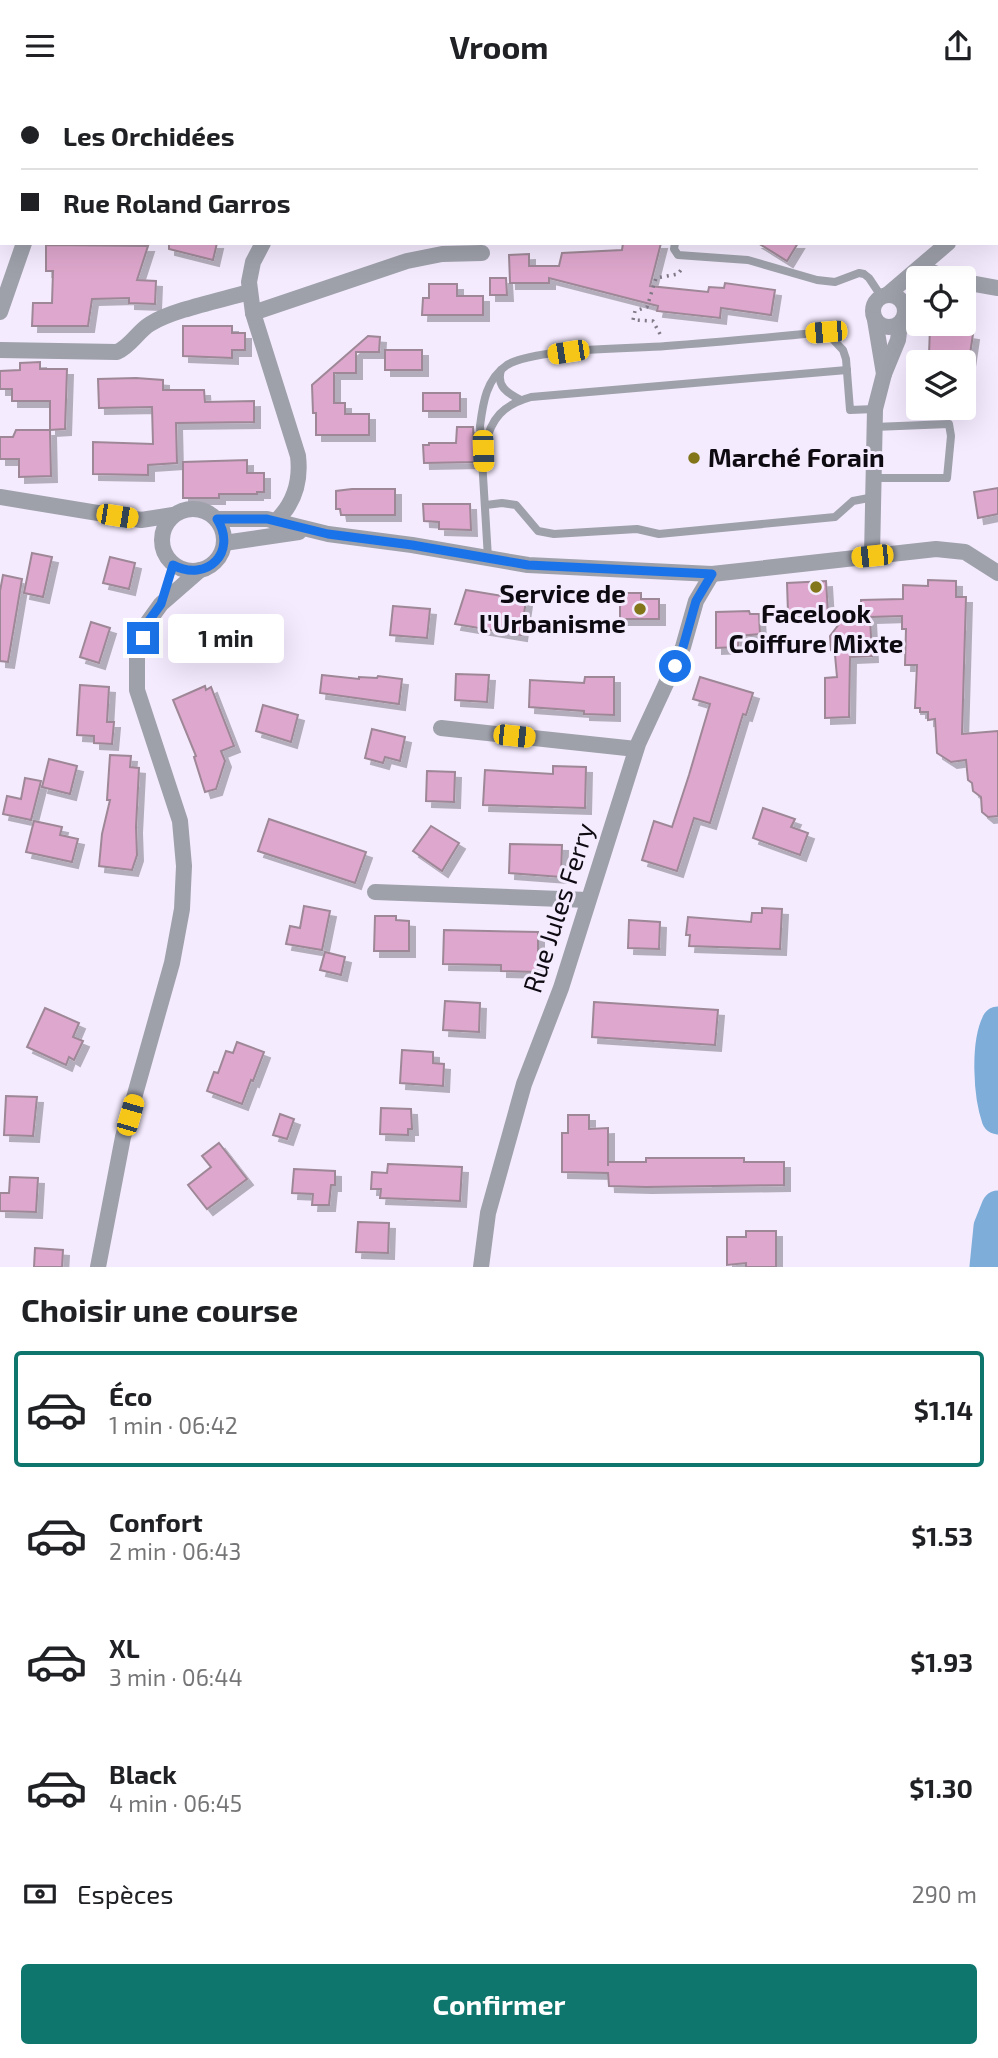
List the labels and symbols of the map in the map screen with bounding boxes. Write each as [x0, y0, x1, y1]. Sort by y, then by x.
car [805, 320, 848, 344]
car [546, 338, 591, 366]
car [472, 430, 495, 472]
place label: Marché Forain [708, 441, 885, 472]
marker: Marché Forain [686, 450, 702, 466]
car [95, 502, 140, 530]
car [851, 543, 894, 569]
place label: Service de l'Urbanisme [479, 577, 626, 638]
marker: Facelook Coiffure Mixte [808, 579, 824, 595]
place label: Facelook Coiffure Mixte [728, 597, 904, 658]
marker: Service de l'Urbanisme [632, 601, 648, 617]
callout: 1 min [168, 613, 283, 663]
route end [127, 622, 159, 654]
route start [659, 650, 691, 682]
car [493, 723, 536, 749]
street label: Rue Jules Ferry [516, 819, 600, 996]
car [115, 1092, 146, 1138]

